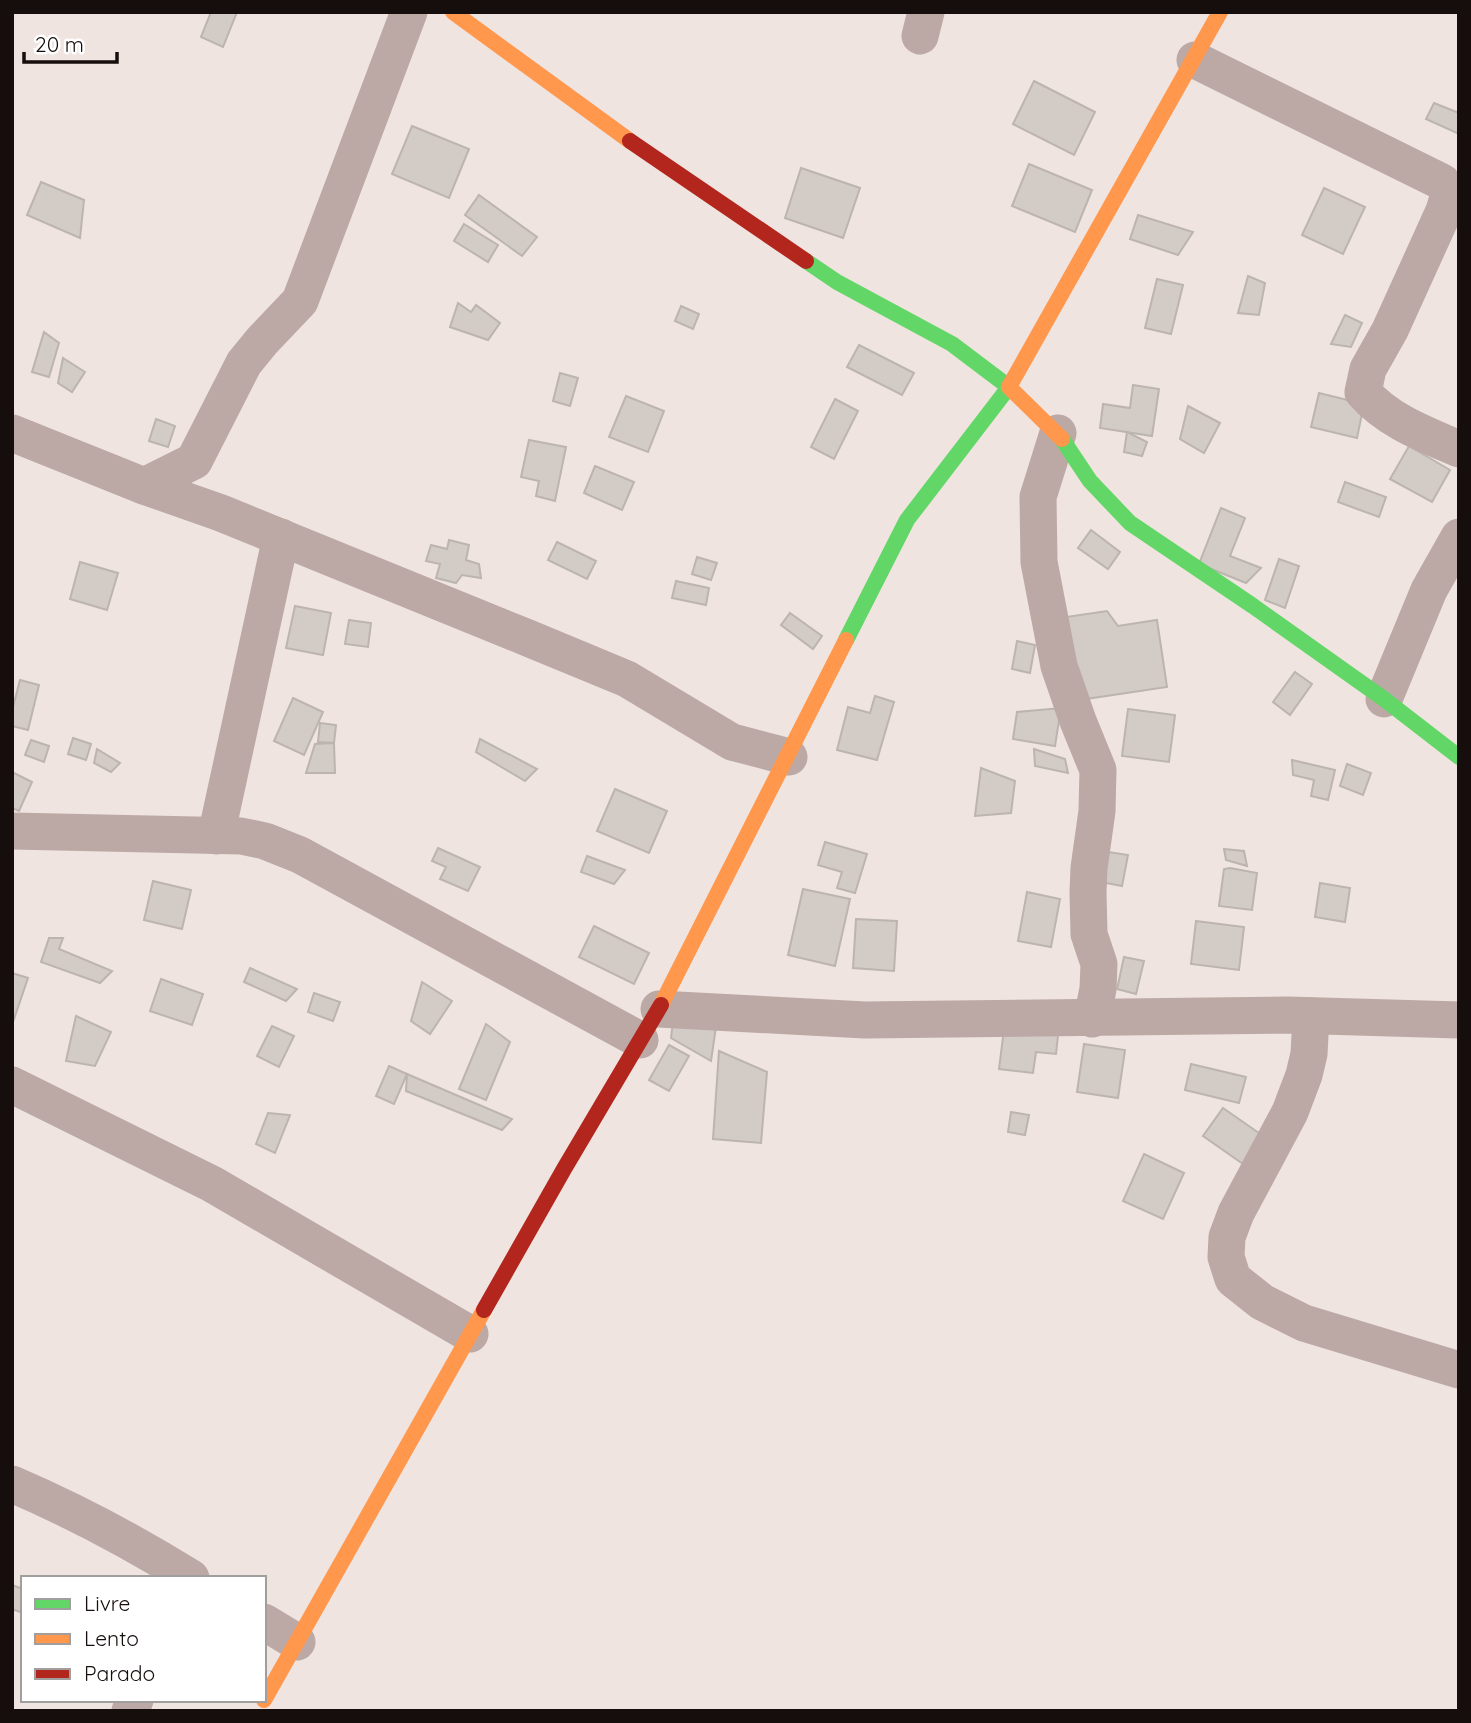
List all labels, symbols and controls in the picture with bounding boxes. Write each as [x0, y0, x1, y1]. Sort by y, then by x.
scale bar [24, 21, 117, 65]
text: 20 m [35, 31, 84, 57]
legend [21, 1576, 266, 1702]
text: Livre [84, 1590, 130, 1616]
text: Lento [84, 1625, 139, 1651]
text: Parado [84, 1660, 155, 1686]

